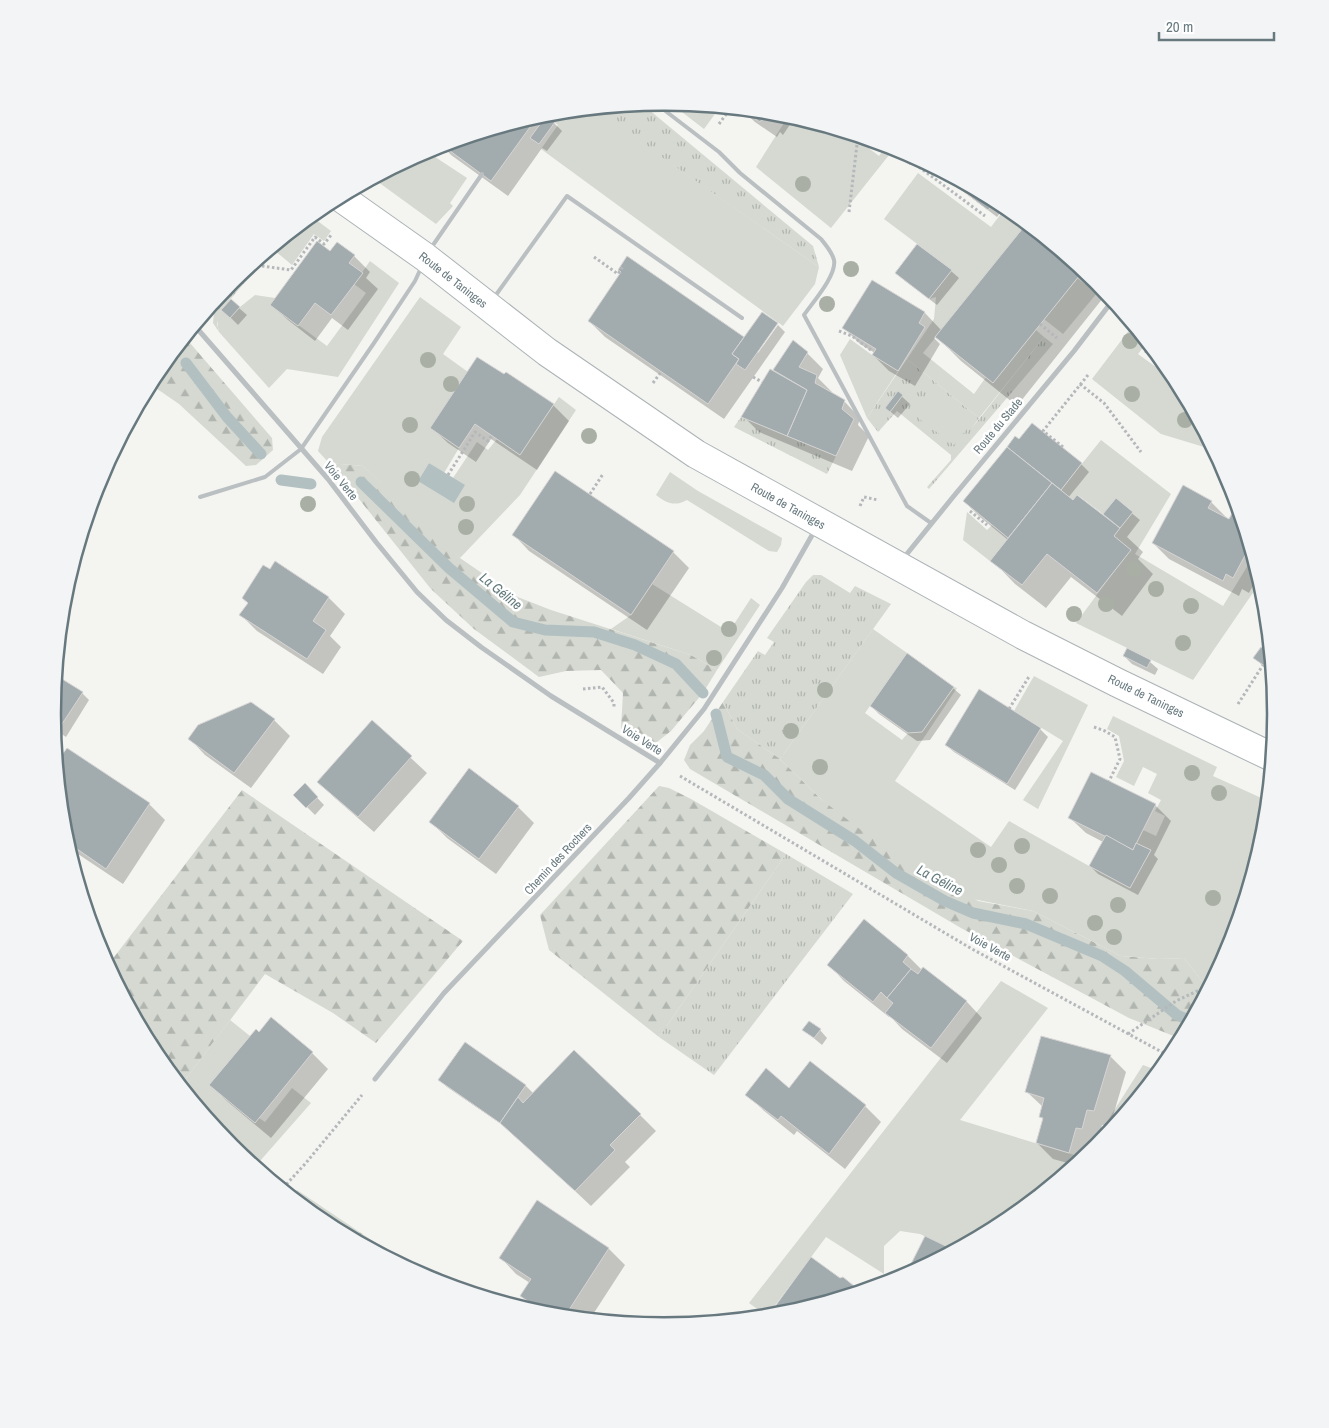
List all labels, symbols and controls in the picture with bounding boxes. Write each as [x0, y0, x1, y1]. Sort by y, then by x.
scale bar [1159, 10, 1274, 42]
text: 20 m [1166, 16, 1193, 37]
street label: Route de Taninges [416, 248, 491, 312]
street label: Route du Stade [970, 395, 1026, 457]
street label: Voie Verte [320, 458, 362, 504]
street label: Route de Taninges [748, 479, 828, 533]
water label: La Géline [476, 568, 526, 614]
street label: Route de Taninges [1105, 671, 1187, 721]
street label: Voie Verte [619, 721, 665, 759]
street label: Chemin des Rochers [521, 820, 595, 898]
water label: La Géline [914, 860, 966, 900]
street label: Voie Verte [966, 929, 1014, 965]

